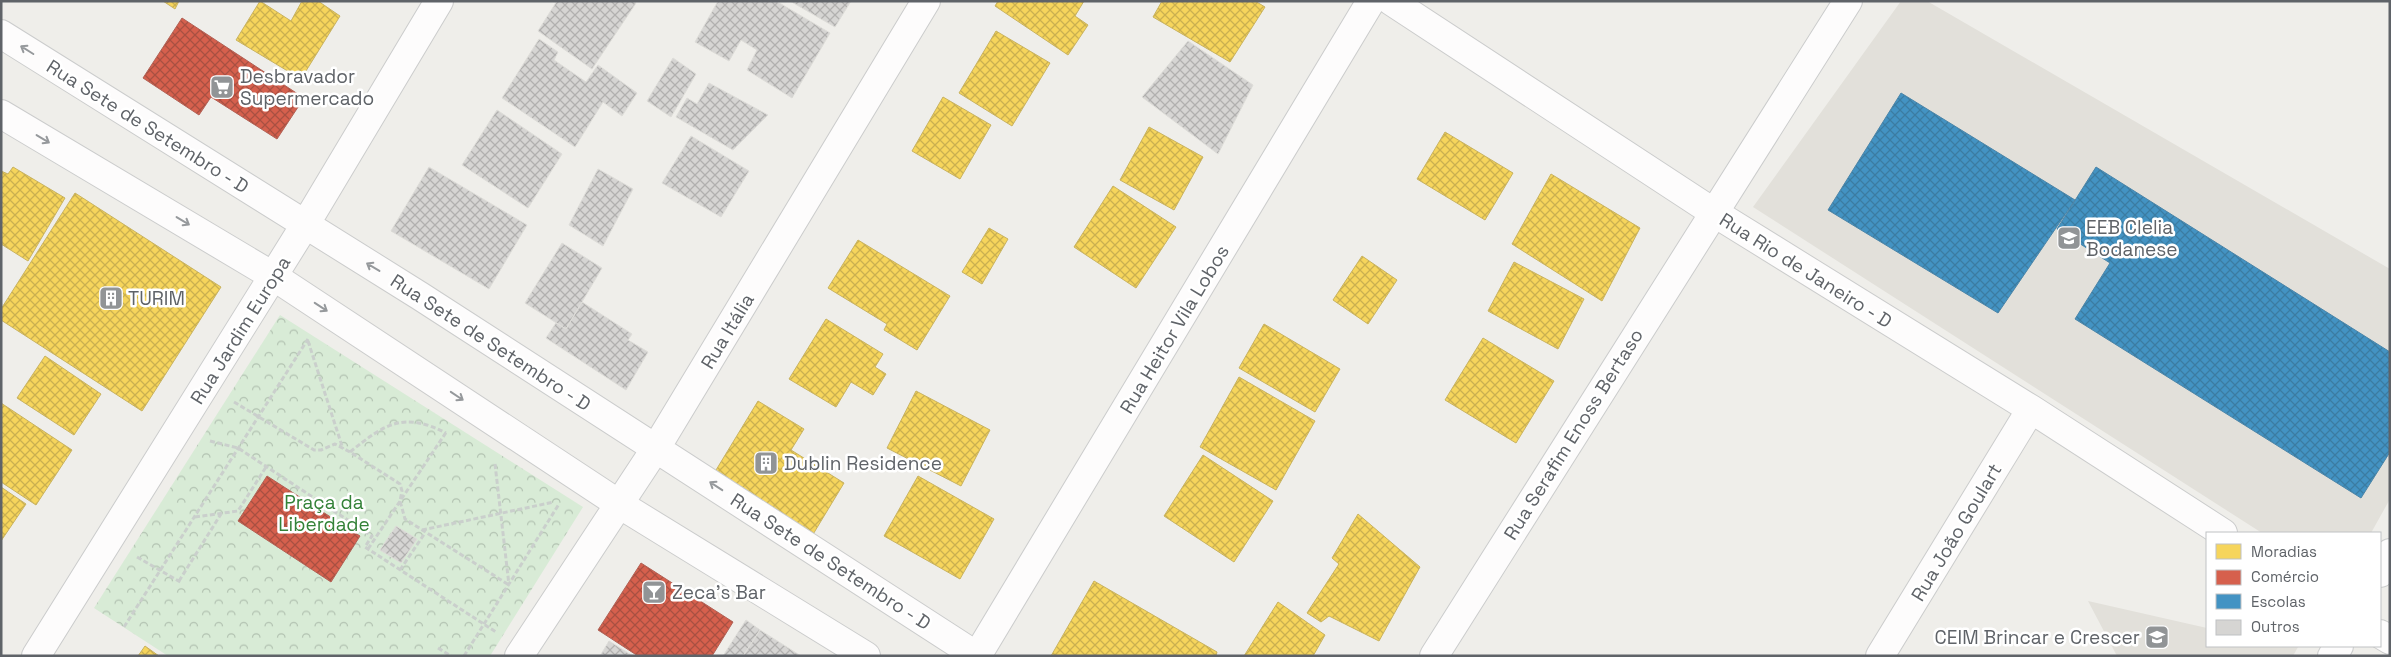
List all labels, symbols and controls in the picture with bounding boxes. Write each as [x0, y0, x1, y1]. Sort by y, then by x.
one-way arrow [21, 45, 35, 55]
street label: Rua Sete de Setembro - D [42, 54, 254, 199]
place label: Desbravador Supermercado [240, 64, 374, 111]
supermarket icon: Desbravador Supermercado [209, 74, 235, 100]
one-way arrow [36, 134, 50, 144]
street label: Rua Rio de Janeiro - D [1715, 207, 1897, 334]
place label: EEB Clelia Bodanese [2086, 215, 2178, 262]
one-way arrow [176, 217, 190, 227]
school or university icon: EEB Clelia Bodanese [2056, 225, 2082, 251]
street label: Rua Heitor Vila Lobos [1114, 240, 1235, 418]
street label: Rua Jardim Europa [185, 251, 296, 409]
one-way arrow [366, 261, 380, 271]
street label: Rua Sete de Setembro - D [386, 268, 596, 417]
building icon: TURIM [98, 285, 124, 311]
place label: TURIM [128, 286, 185, 311]
street label: Rua Itália [695, 289, 760, 374]
one-way arrow [314, 302, 328, 312]
street label: Rua Serafim Enoss Bertaso [1498, 324, 1649, 545]
one-way arrow [450, 391, 464, 401]
building icon: Dublin Residence [753, 450, 779, 476]
place label: Dublin Residence [784, 451, 942, 476]
street label: Rua João Goulart [1905, 459, 2007, 606]
one-way arrow [709, 481, 723, 491]
street label: Rua Sete de Setembro - D [726, 487, 936, 636]
park label: Praça da Liberdade [278, 490, 370, 537]
legend [2206, 532, 2381, 647]
text: Moradias [2251, 542, 2317, 561]
text: Comércio [2251, 567, 2319, 586]
bar icon: Zeca's Bar [641, 579, 667, 605]
place label: Zeca's Bar [672, 580, 766, 605]
text: Escolas [2251, 592, 2306, 611]
text: Outros [2251, 617, 2300, 636]
school or university icon: CEIM Brincar e Crescer [2144, 624, 2170, 650]
place label: CEIM Brincar e Crescer [1935, 625, 2140, 650]

